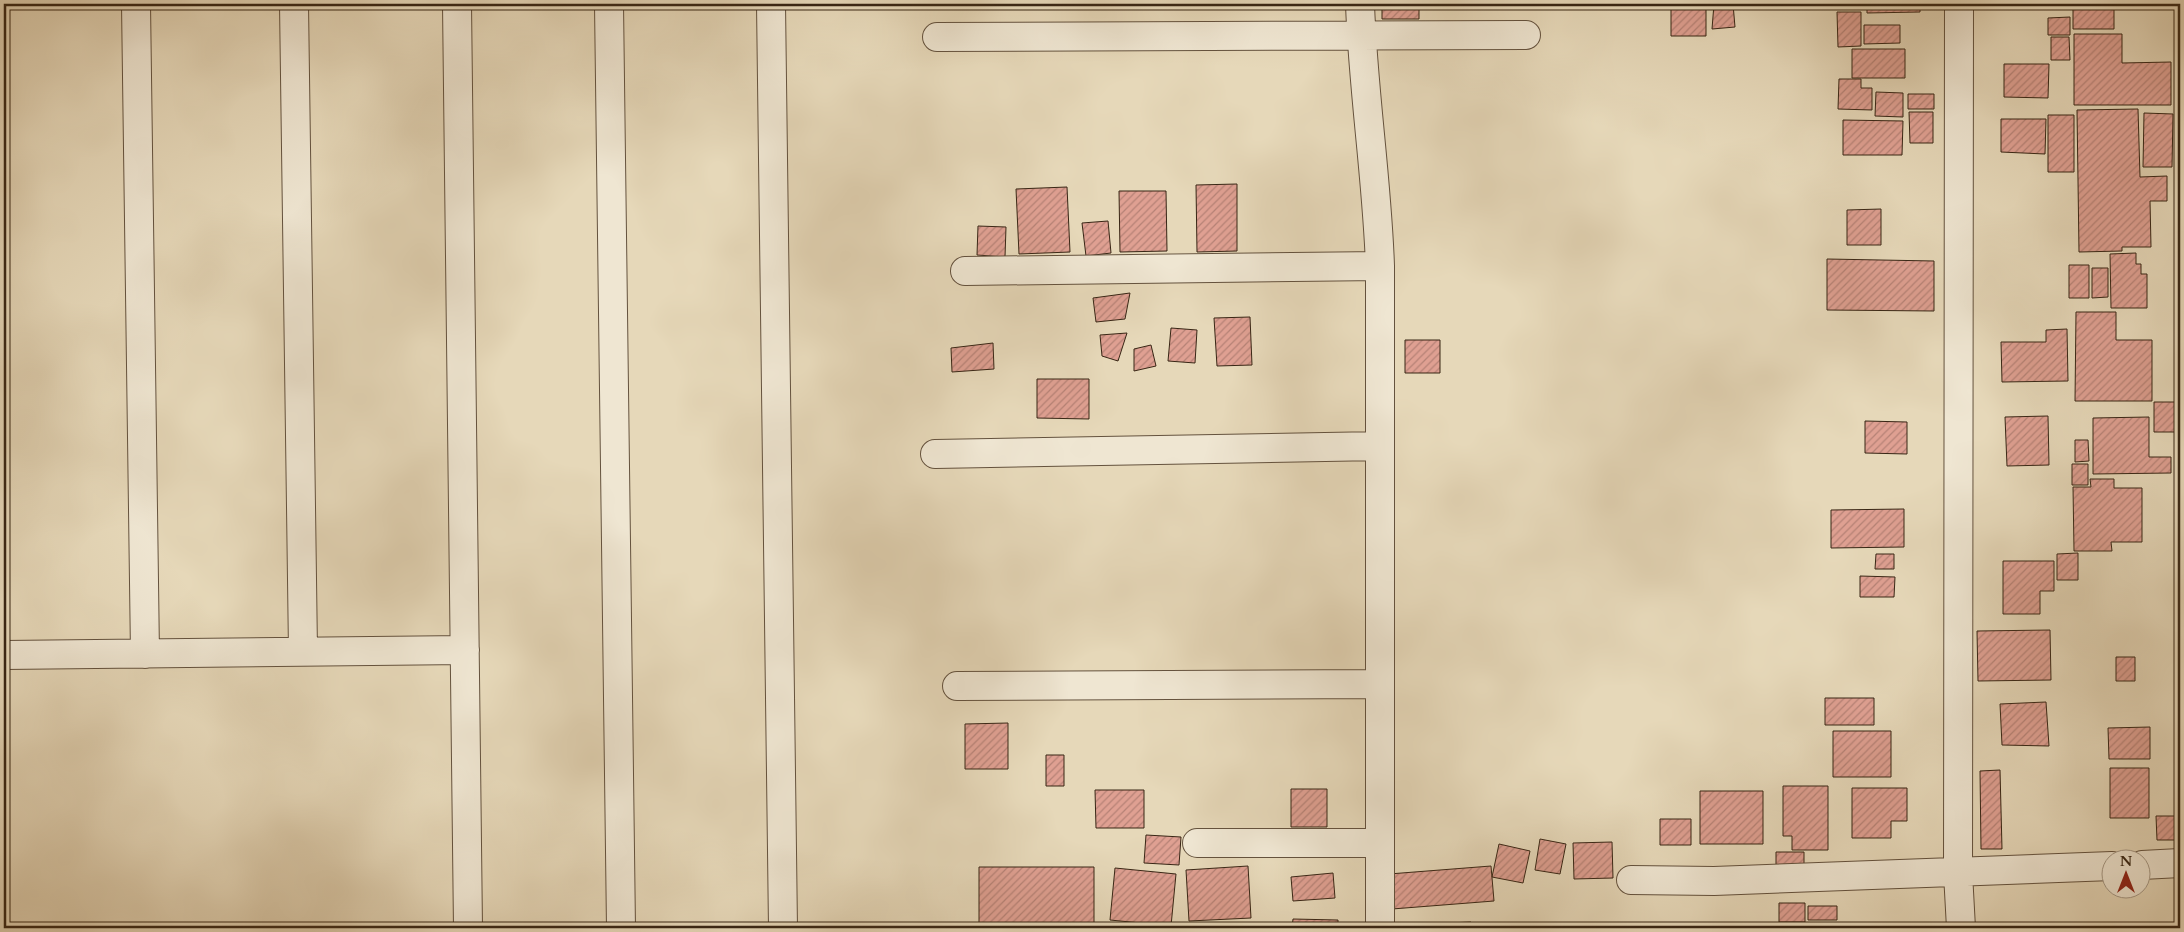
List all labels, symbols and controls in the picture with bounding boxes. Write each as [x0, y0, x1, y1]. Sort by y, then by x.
north arrow [2102, 850, 2152, 900]
text: N [2120, 852, 2132, 871]

